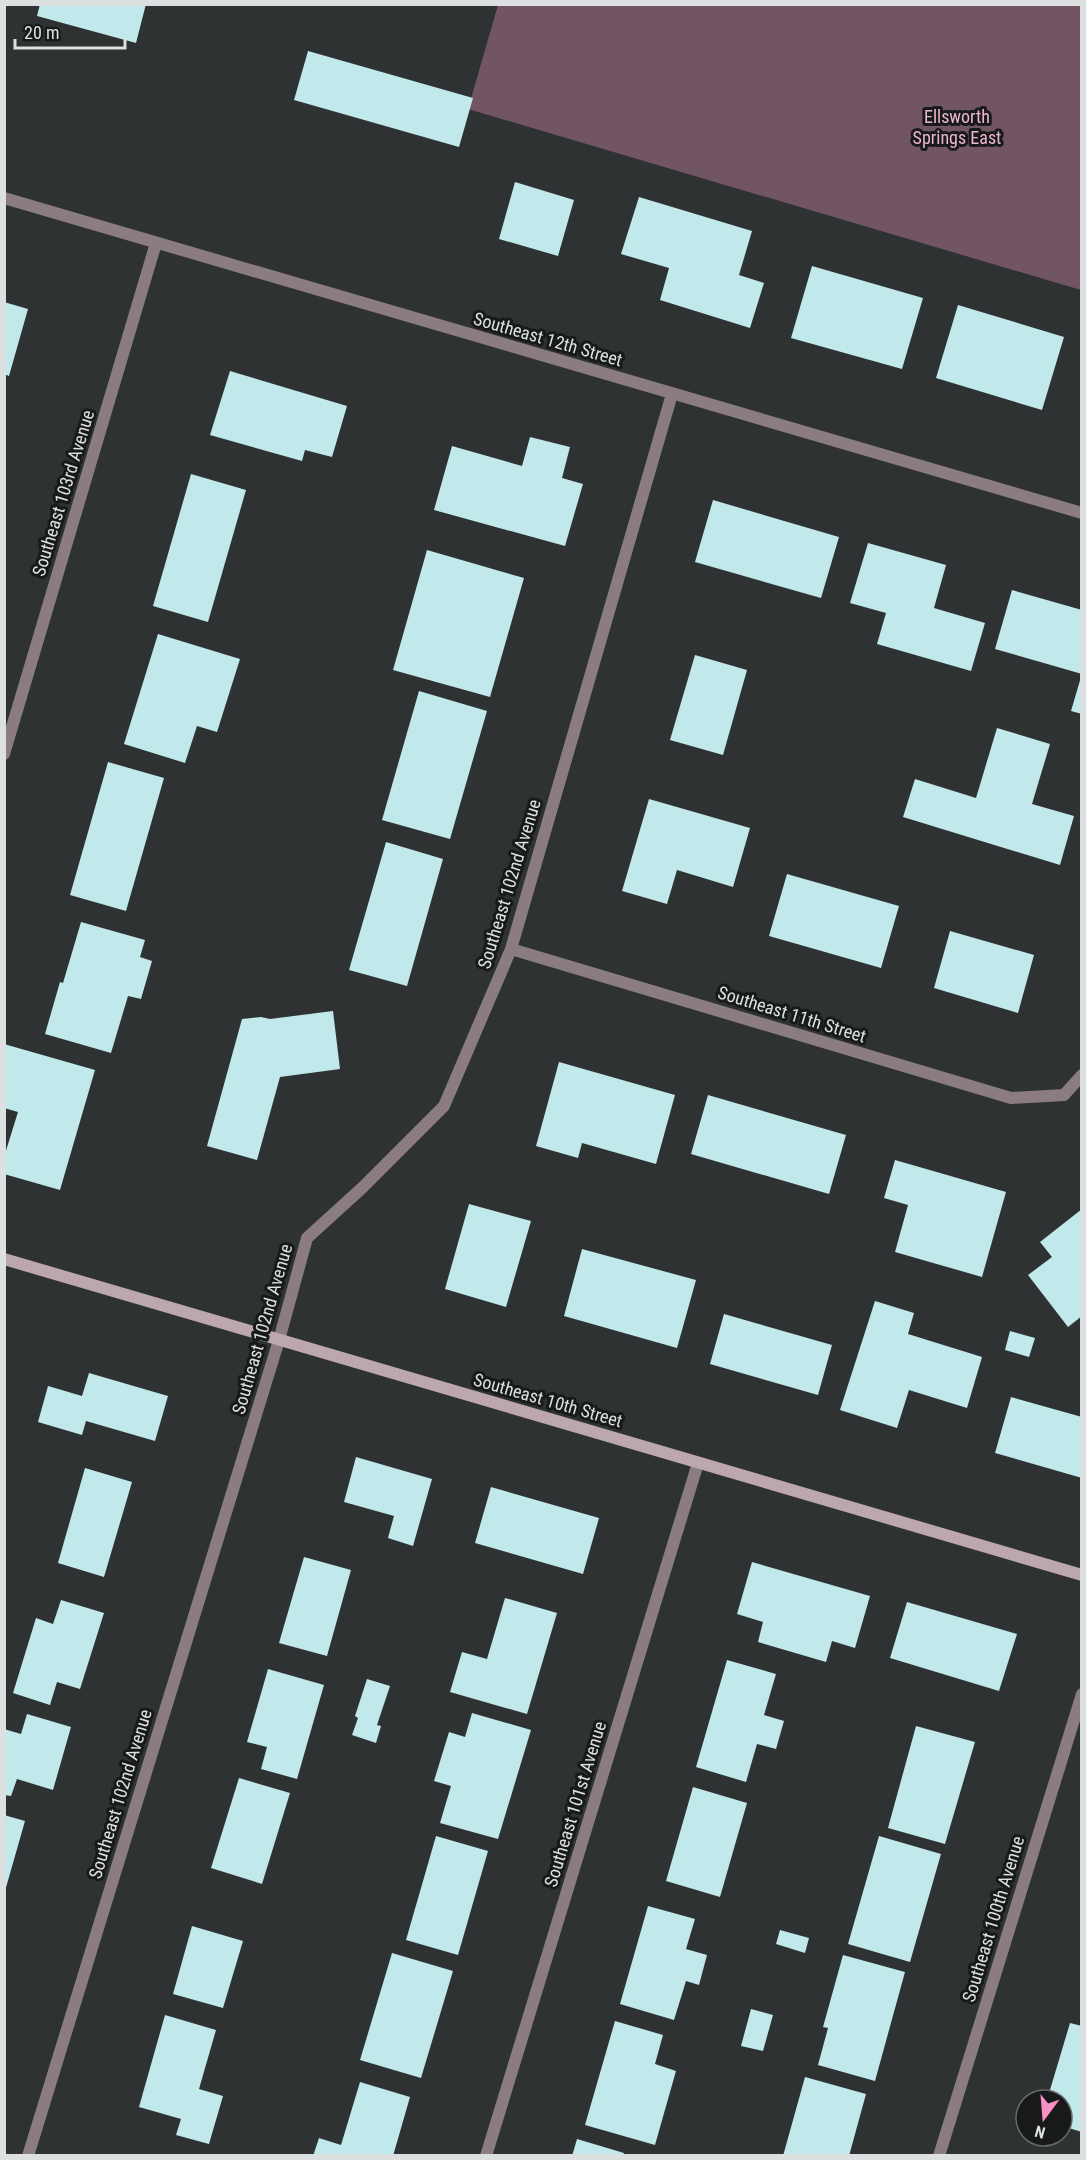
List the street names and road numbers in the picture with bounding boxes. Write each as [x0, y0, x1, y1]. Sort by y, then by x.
street label: Southeast 12th Street [471, 308, 625, 370]
street label: Southeast 103rd Avenue [28, 407, 98, 579]
street label: Southeast 102nd Avenue [473, 797, 545, 971]
street label: Southeast 11th Street [715, 981, 869, 1047]
street label: Southeast 102nd Avenue [228, 1241, 296, 1417]
street label: Southeast 10th Street [471, 1369, 625, 1431]
street label: Southeast 102nd Avenue [84, 1707, 156, 1881]
street label: Southeast 101st Avenue [540, 1719, 610, 1889]
street label: Southeast 100th Avenue [958, 1833, 1028, 2005]

